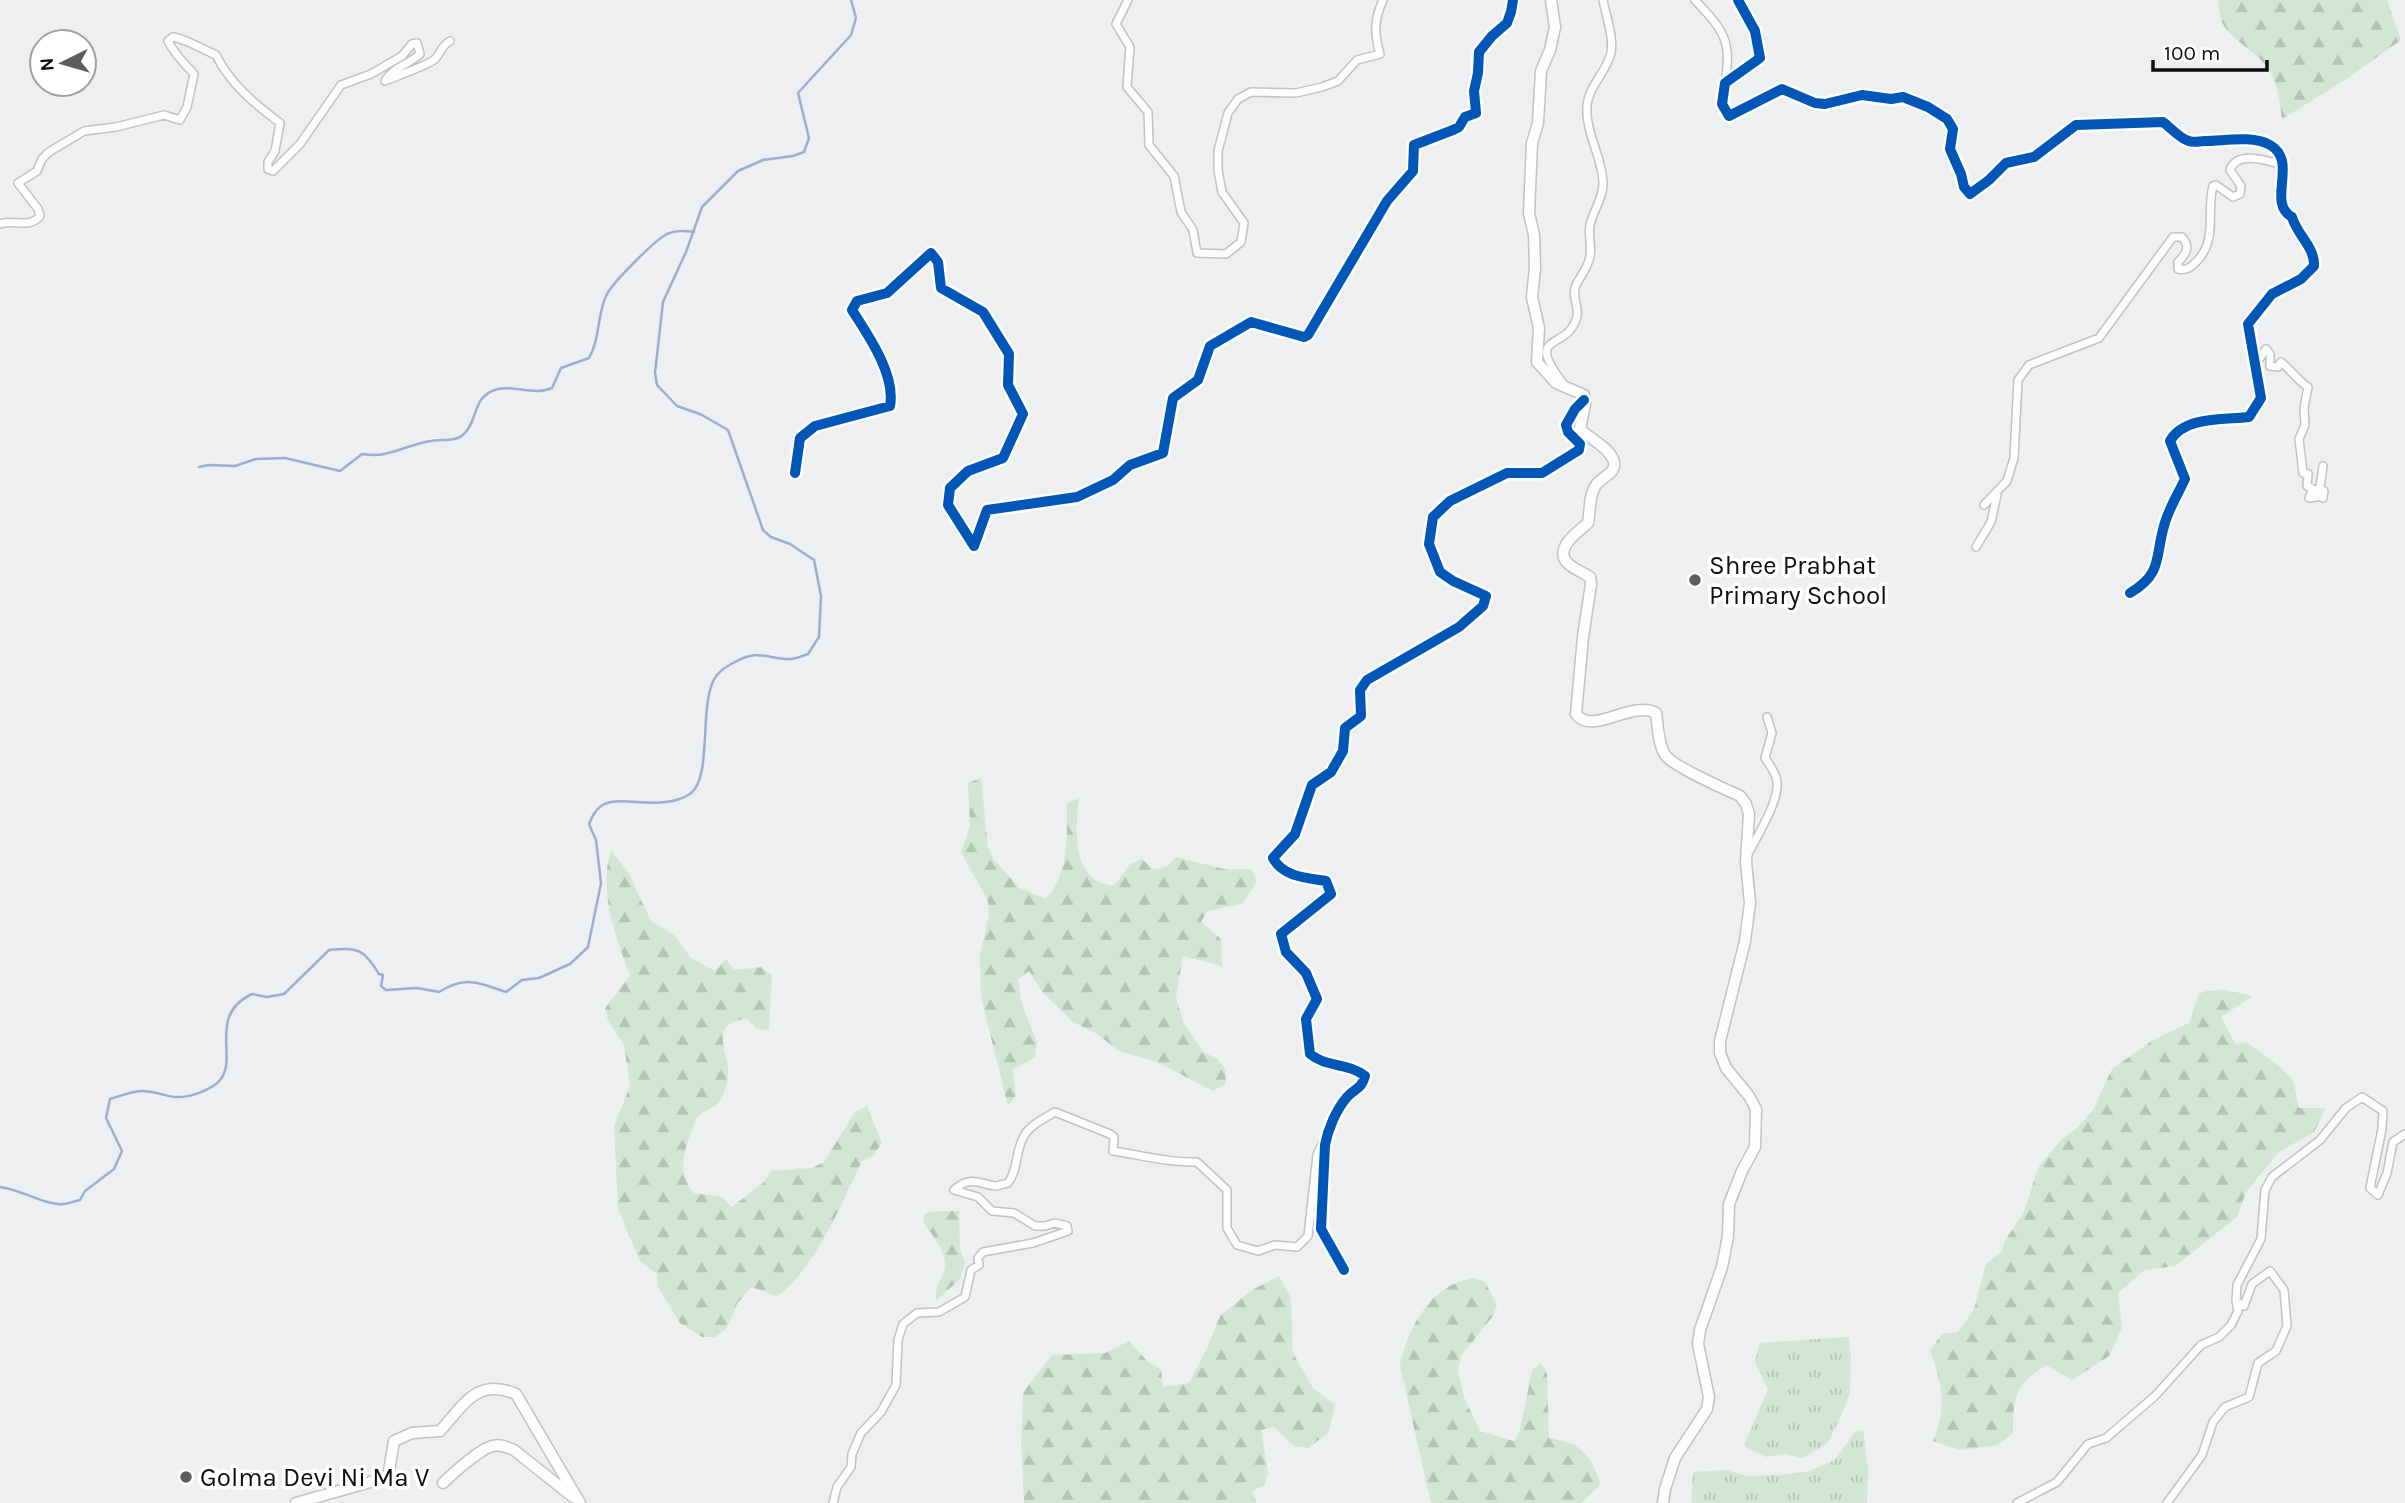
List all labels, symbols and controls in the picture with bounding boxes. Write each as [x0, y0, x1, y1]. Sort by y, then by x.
north arrow [28, 28, 98, 98]
scale bar [2153, 28, 2267, 72]
text: 100 m [2164, 41, 2221, 65]
text: N [36, 57, 59, 72]
place label: Shree Prabhat Primary School [1709, 550, 1887, 611]
marker: Shree Prabhat Primary School [1687, 572, 1703, 588]
place label: Golma Devi Ni Ma V [200, 1462, 430, 1493]
marker: Golma Devi Ni Ma V [178, 1469, 194, 1485]

